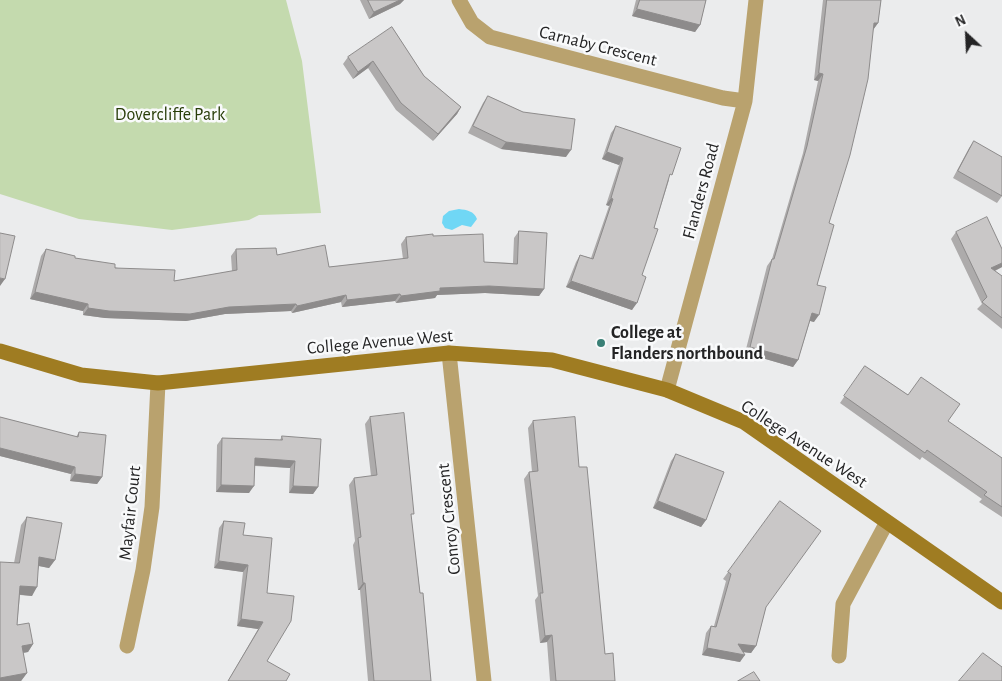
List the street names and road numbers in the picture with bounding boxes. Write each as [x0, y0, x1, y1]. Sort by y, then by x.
street label: Carnaby Crescent [537, 21, 659, 71]
street label: Flanders Road [678, 141, 724, 241]
street label: College Avenue West [306, 325, 454, 359]
street label: College Avenue West [737, 395, 871, 493]
street label: Conroy Crescent [432, 462, 466, 576]
street label: Mayfair Court [114, 465, 146, 561]

